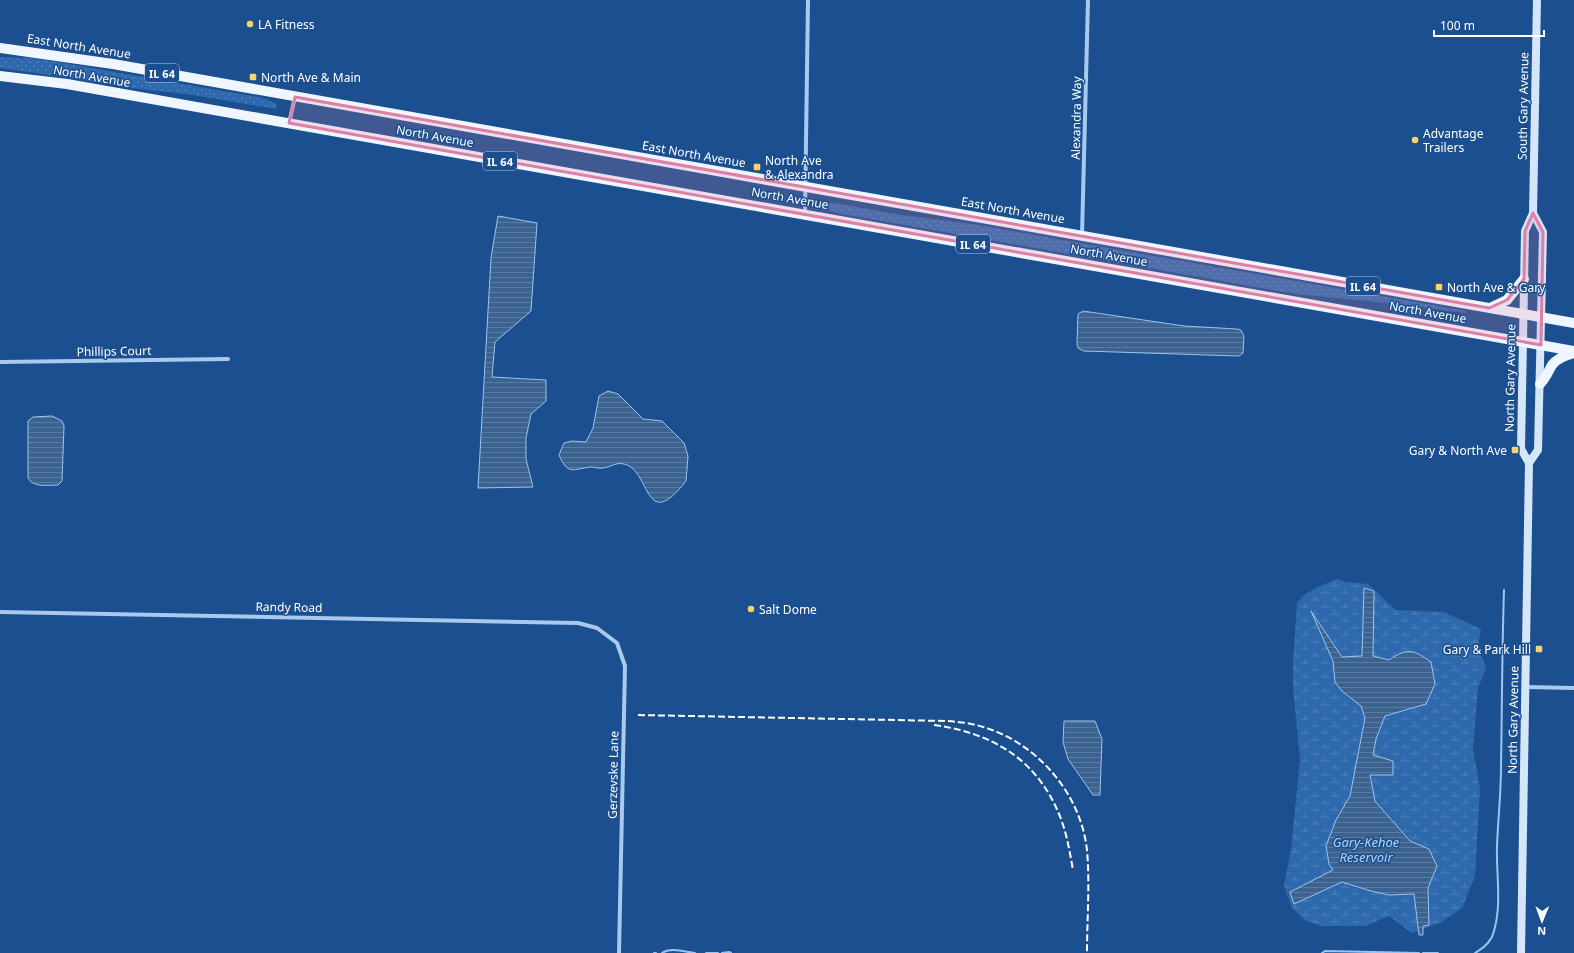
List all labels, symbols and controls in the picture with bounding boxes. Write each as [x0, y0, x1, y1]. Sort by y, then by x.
scale bar [1434, 12, 1544, 38]
place label: LA Fitness [258, 16, 315, 33]
text: 100 m [1440, 17, 1475, 34]
marker: LA Fitness [245, 19, 255, 29]
street label: East North Avenue [26, 29, 132, 63]
street label: South Gary Avenue [1514, 52, 1532, 160]
street label: North Avenue [52, 61, 132, 91]
road number: IL 64 [145, 64, 179, 82]
place label: North Ave & Main [261, 69, 361, 86]
marker: North Ave & Main [248, 72, 258, 82]
street label: Alexandra Way [1067, 75, 1085, 160]
street label: North Avenue [395, 121, 475, 151]
place label: Advantage Trailers [1423, 125, 1484, 156]
marker: Advantage Trailers [1410, 135, 1420, 145]
street label: East North Avenue [641, 137, 747, 172]
road number: IL 64 [483, 152, 517, 170]
place label: North Ave & Alexandra [765, 152, 834, 183]
marker: North Ave & Alexandra [752, 162, 762, 172]
street label: North Avenue [750, 183, 830, 213]
street label: East North Avenue [960, 193, 1066, 228]
road number: IL 64 [956, 235, 990, 253]
street label: North Avenue [1069, 240, 1149, 270]
road number: IL 64 [1346, 277, 1380, 295]
place label: North Ave & Gary [1447, 279, 1546, 296]
marker: North Ave & Gary [1434, 282, 1444, 292]
street label: North Avenue [1388, 297, 1468, 327]
street label: North Gary Avenue [1501, 324, 1519, 432]
street label: Phillips Court [76, 342, 152, 360]
place label: Gary & North Ave [1409, 442, 1507, 459]
marker: Gary & North Ave [1510, 445, 1520, 455]
street label: Randy Road [255, 598, 323, 616]
place label: Salt Dome [759, 601, 817, 618]
marker: Salt Dome [746, 604, 756, 614]
place label: Gary & Park Hill [1443, 641, 1531, 658]
marker: Gary & Park Hill [1534, 644, 1544, 654]
street label: North Gary Avenue [1504, 666, 1522, 774]
street label: Gerzevske Lane [604, 731, 622, 819]
water label: Gary-Kehoe Reservoir [1333, 833, 1400, 866]
north arrow [1522, 901, 1562, 941]
text: N [1537, 924, 1546, 939]

